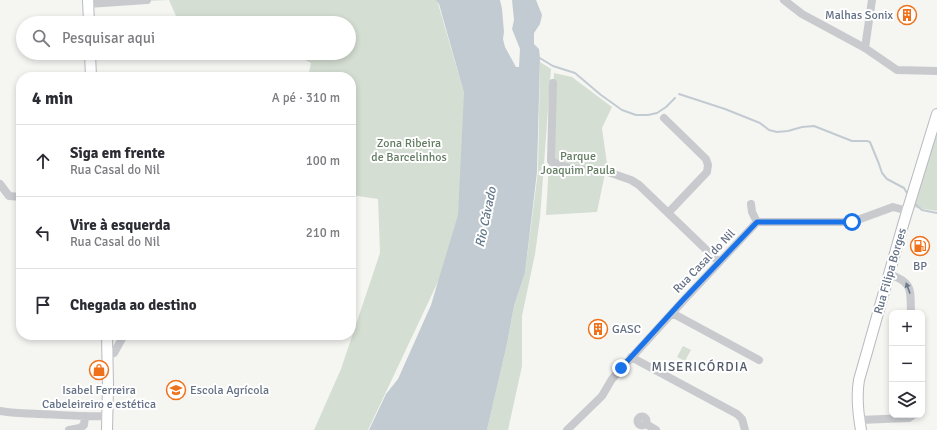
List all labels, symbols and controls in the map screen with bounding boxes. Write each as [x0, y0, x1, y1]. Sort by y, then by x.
building icon: Malhas Sonix [896, 4, 918, 26]
place label: Malhas Sonix [825, 8, 893, 23]
search box [16, 16, 356, 60]
icon: search [30, 27, 52, 49]
text: Pesquisar aqui [62, 29, 155, 47]
text: 4 min [32, 88, 73, 109]
text: A pé · 310 m [272, 90, 340, 106]
park label: Zona Ribeira de Barcelinhos [371, 136, 447, 165]
text: Siga em frente [70, 144, 165, 162]
park label: Parque Joaquim Paula [541, 149, 615, 178]
icon: ahead [32, 150, 54, 172]
text: 100 m [306, 153, 340, 169]
text: Rua Casal do Nil [70, 162, 160, 178]
water label: Rio Cávado [472, 184, 500, 249]
route start [843, 213, 861, 231]
text: Vire à esquerda [70, 216, 170, 234]
icon: left [32, 222, 54, 244]
text: 210 m [306, 225, 340, 241]
street label: Rua Casal do Nil [670, 226, 739, 296]
street label: Rua Filipa Borges [871, 226, 910, 316]
text: Rua Casal do Nil [70, 234, 160, 250]
fuel station icon: BP [909, 235, 931, 257]
place label: BP [913, 259, 927, 274]
one-way arrow [905, 282, 911, 294]
icon: arrive [32, 294, 54, 316]
text: Chegada ao destino [70, 296, 197, 314]
map controls [889, 310, 925, 418]
button: + [889, 310, 925, 346]
building icon: GASC [587, 318, 609, 340]
place label: GASC [612, 322, 641, 337]
button: − [889, 346, 925, 382]
shop icon: Isabel Ferreira Cabeleireiro e estética [88, 359, 110, 381]
route end [612, 359, 630, 377]
district label: MISERICÓRDIA [652, 359, 748, 375]
school or university icon: Escola Agrícola [165, 379, 187, 401]
button: layers [889, 382, 925, 418]
place label: Isabel Ferreira Cabeleireiro e estética [42, 383, 156, 412]
place label: Escola Agrícola [190, 383, 269, 398]

